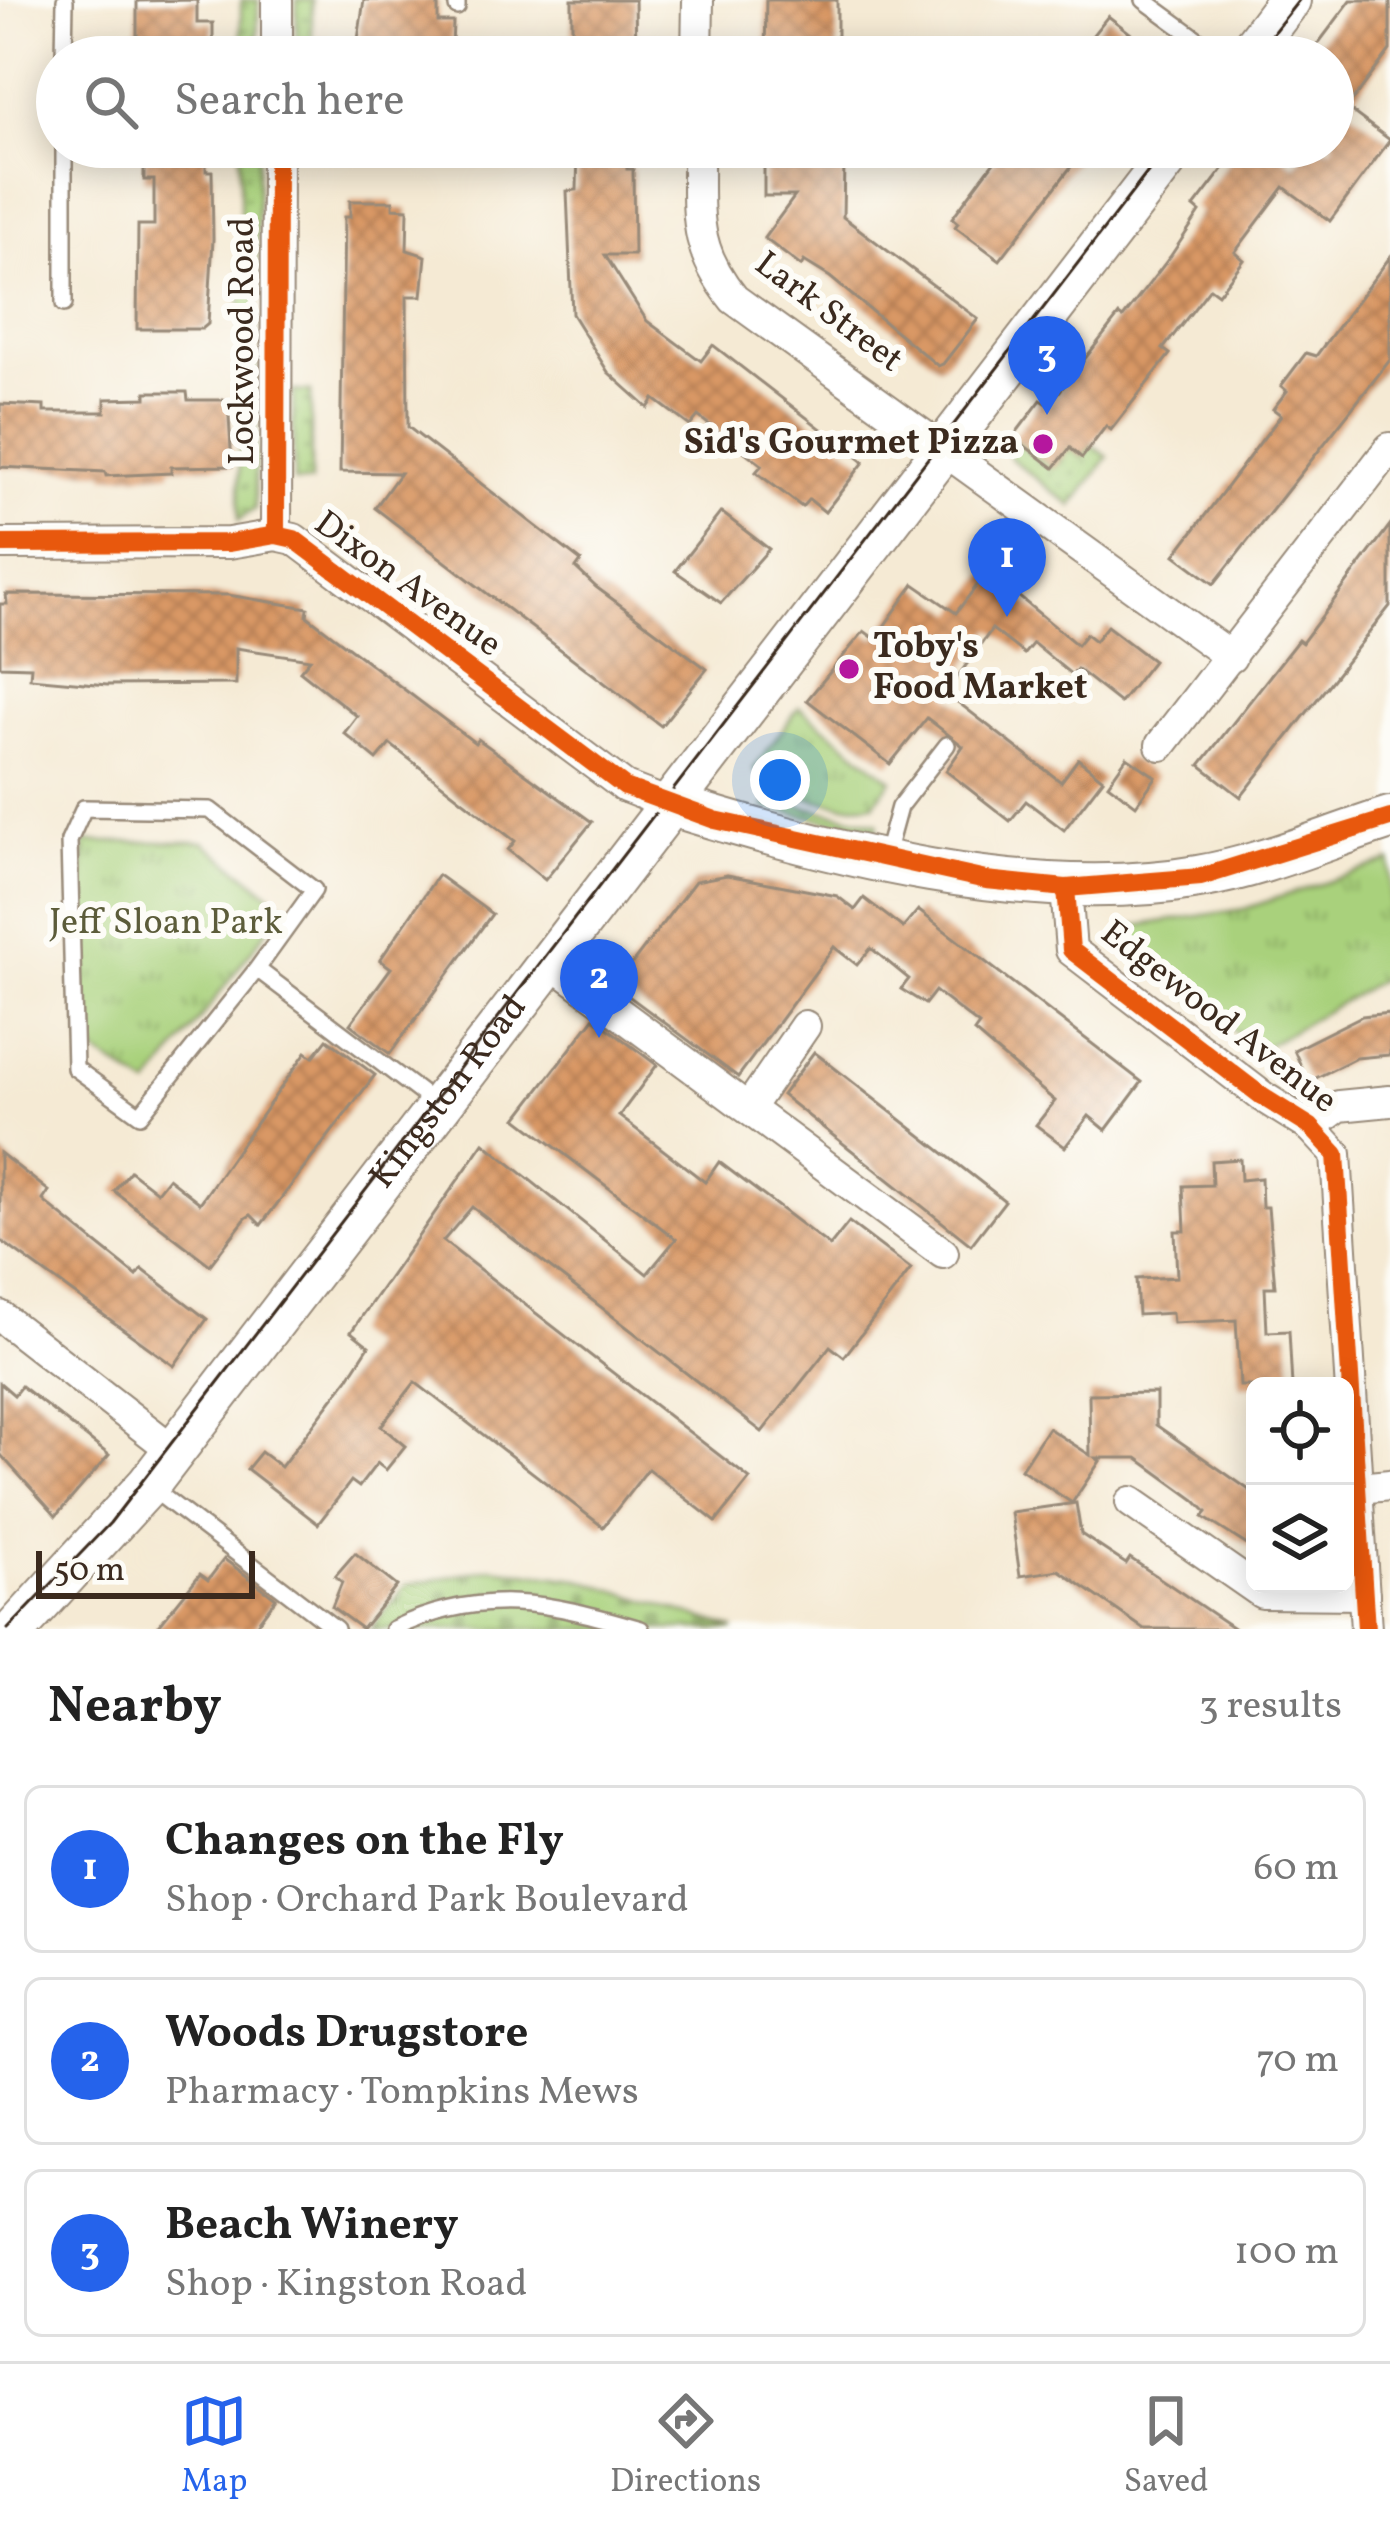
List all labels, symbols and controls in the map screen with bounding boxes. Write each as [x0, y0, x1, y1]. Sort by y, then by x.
search box [36, 36, 1354, 168]
icon: search [78, 69, 144, 135]
text: Search here [174, 71, 405, 134]
street label: Lockwood Road [219, 217, 269, 465]
street label: Lark Street [743, 241, 913, 385]
pin: 3 [1008, 316, 1086, 415]
place label: Sid's Gourmet Pizza [684, 419, 1019, 469]
marker: Sid's Gourmet Pizza [1030, 431, 1056, 457]
street label: Dixon Avenue [303, 500, 511, 670]
pin: 1 [968, 518, 1046, 617]
place label: Toby's Food Market [873, 623, 1088, 714]
marker: Toby's Food Market [836, 656, 862, 682]
your location [750, 750, 810, 810]
park label: Jeff Sloan Park [49, 899, 283, 949]
street label: Edgewood Avenue [1089, 910, 1347, 1126]
pin: 2 [560, 939, 638, 1038]
street label: Kingston Road [359, 986, 540, 1200]
map controls [1246, 1377, 1354, 1593]
button: locate [1246, 1377, 1354, 1485]
button: layers [1246, 1485, 1354, 1593]
scale bar [36, 1545, 255, 1598]
text: 50 m [54, 1549, 125, 1595]
text: Nearby [48, 1672, 222, 1743]
text: 3 results [1199, 1680, 1342, 1734]
text: Changes on the Fly [165, 1811, 564, 1874]
text: 1 [82, 1842, 98, 1896]
text: 60 m [1254, 1842, 1339, 1896]
text: Shop · Orchard Park Boulevard [165, 1874, 689, 1928]
text: Woods Drugstore [165, 2003, 528, 2066]
text: 2 [80, 2034, 100, 2088]
text: 70 m [1256, 2034, 1339, 2088]
text: Pharmacy · Tompkins Mews [165, 2066, 639, 2120]
text: Beach Winery [165, 2195, 458, 2258]
text: 3 [80, 2226, 100, 2280]
text: 100 m [1234, 2226, 1339, 2280]
text: Shop · Kingston Road [165, 2258, 527, 2312]
tab: Map [181, 2388, 247, 2506]
tab: Directions [610, 2388, 761, 2506]
tab: Saved [1124, 2388, 1209, 2506]

